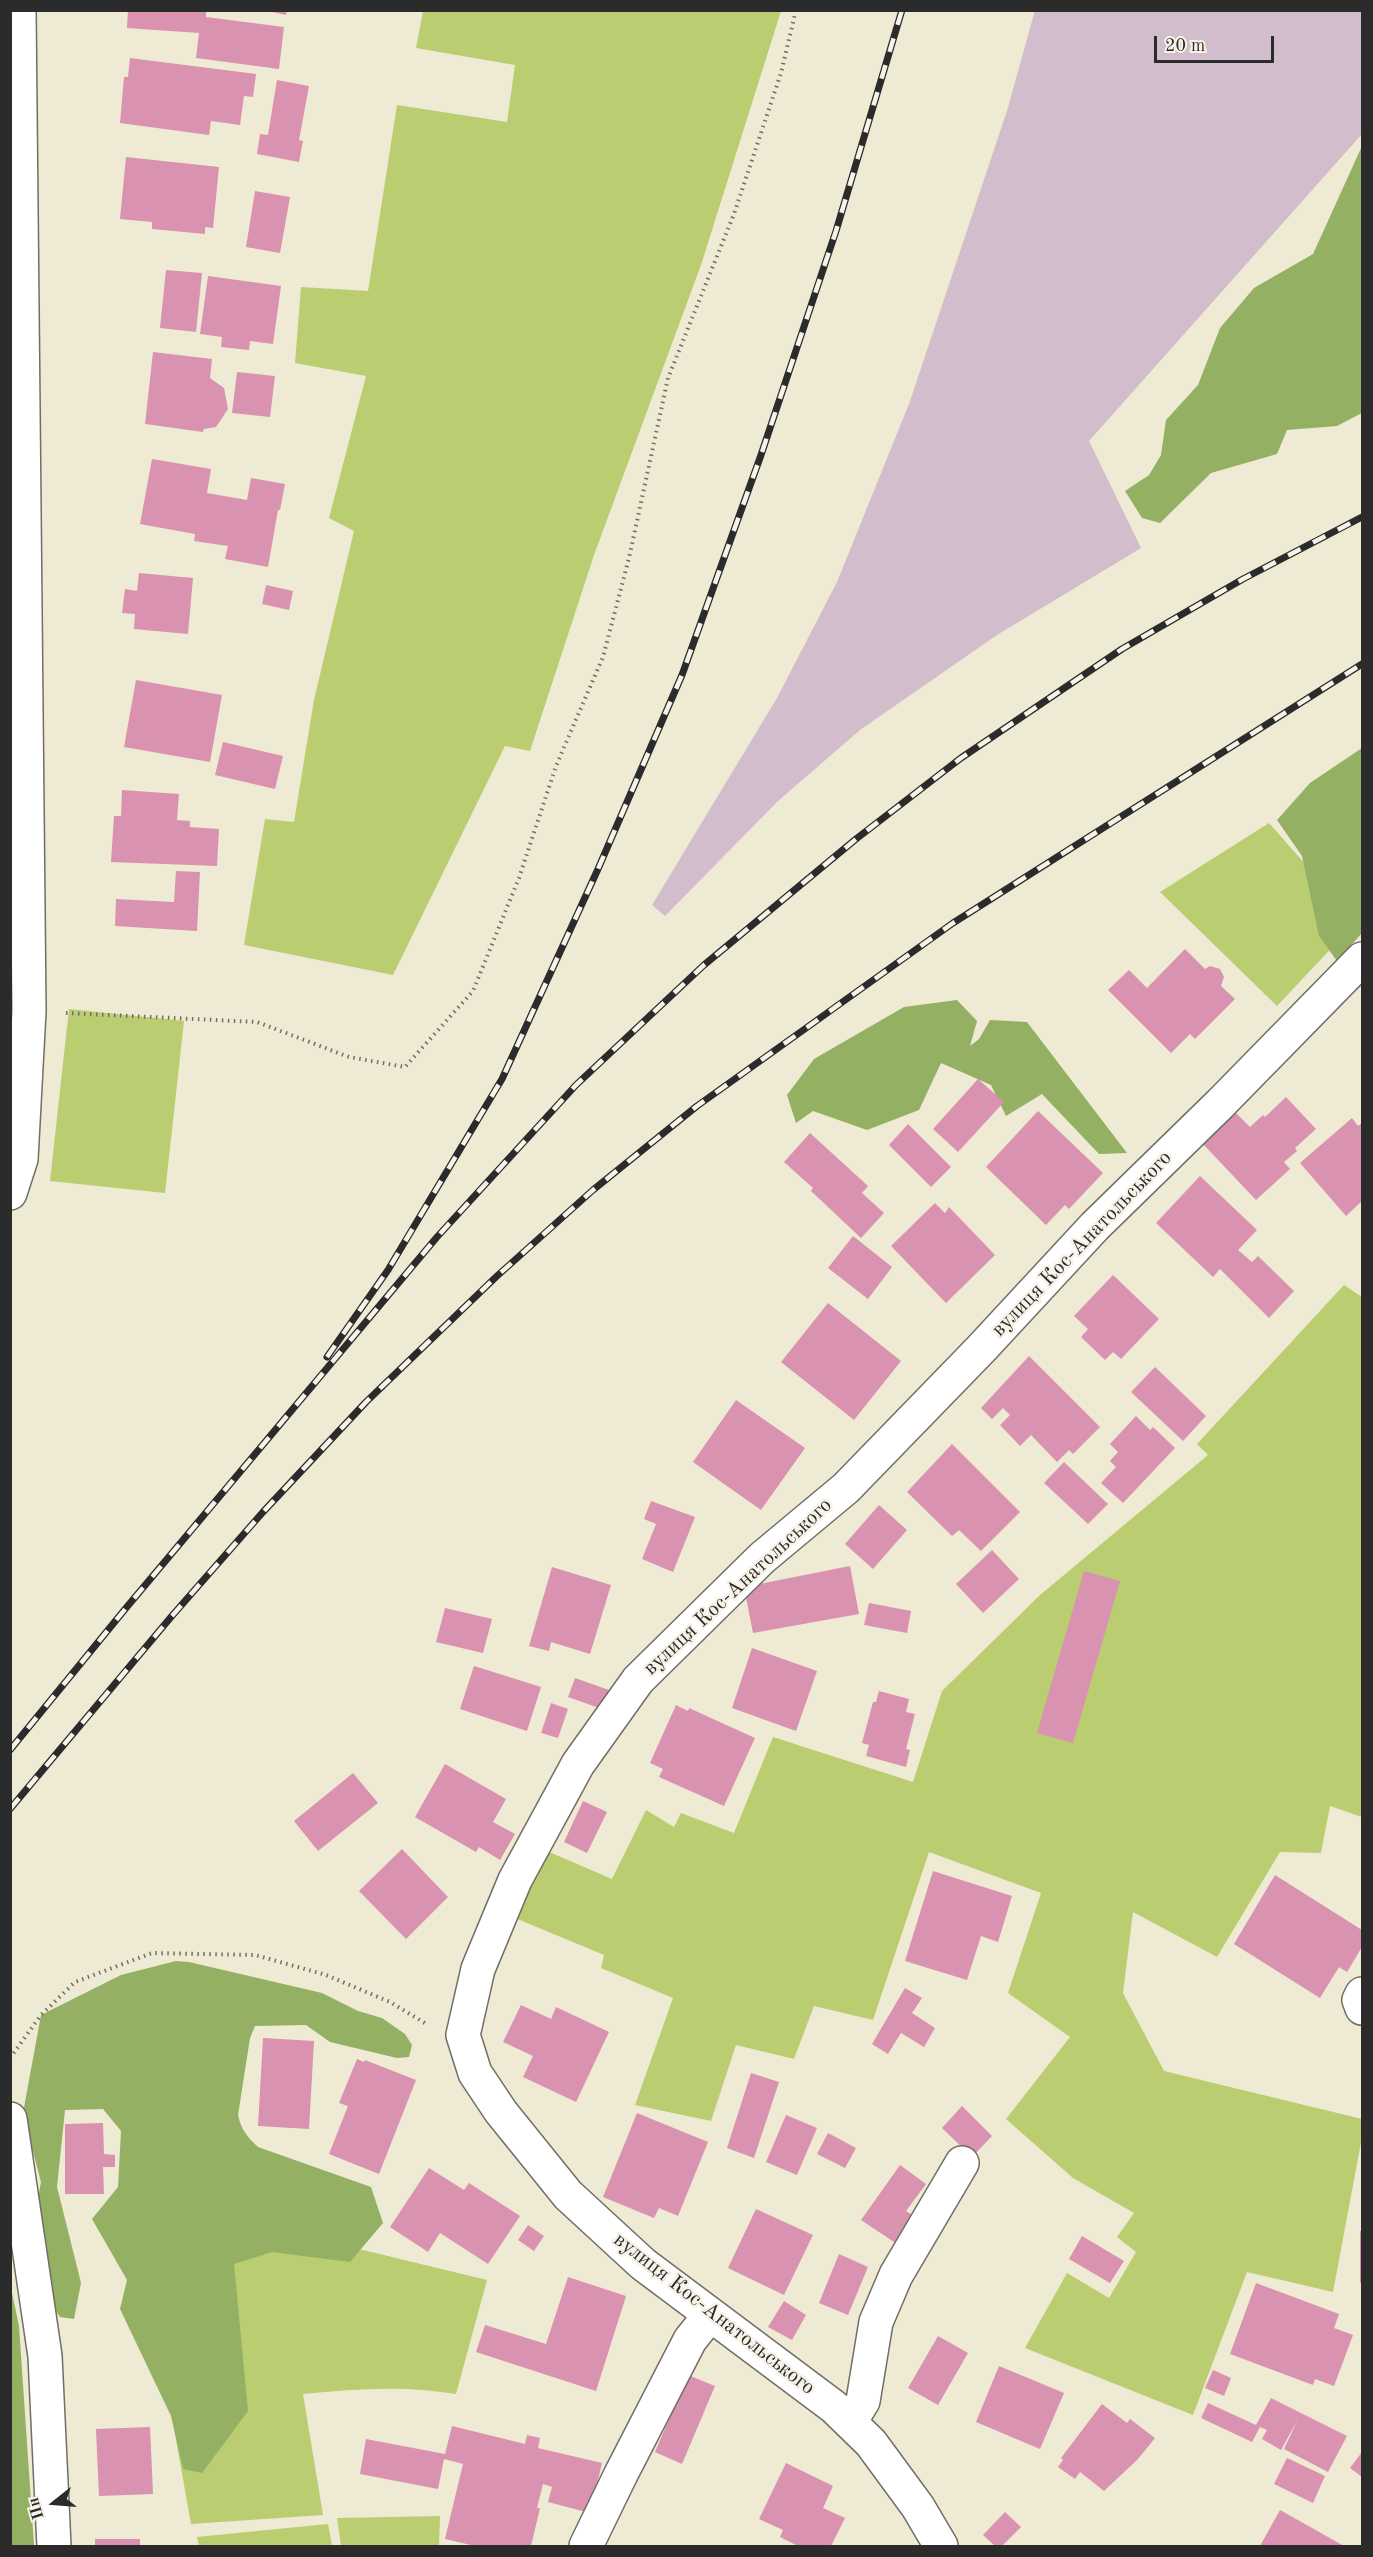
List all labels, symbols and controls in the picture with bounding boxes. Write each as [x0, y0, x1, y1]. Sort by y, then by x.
scale bar [1157, 24, 1277, 62]
text: 20 m [1165, 37, 1205, 55]
street label: вулиця Кос-Анатольського [987, 1146, 1177, 1342]
street label: вулиця Кос-Анатольського [638, 1493, 838, 1681]
street label: вулиця Кос-Анатольського [608, 2227, 820, 2401]
north arrow [24, 2473, 84, 2533]
text: Пн [26, 2495, 48, 2521]

